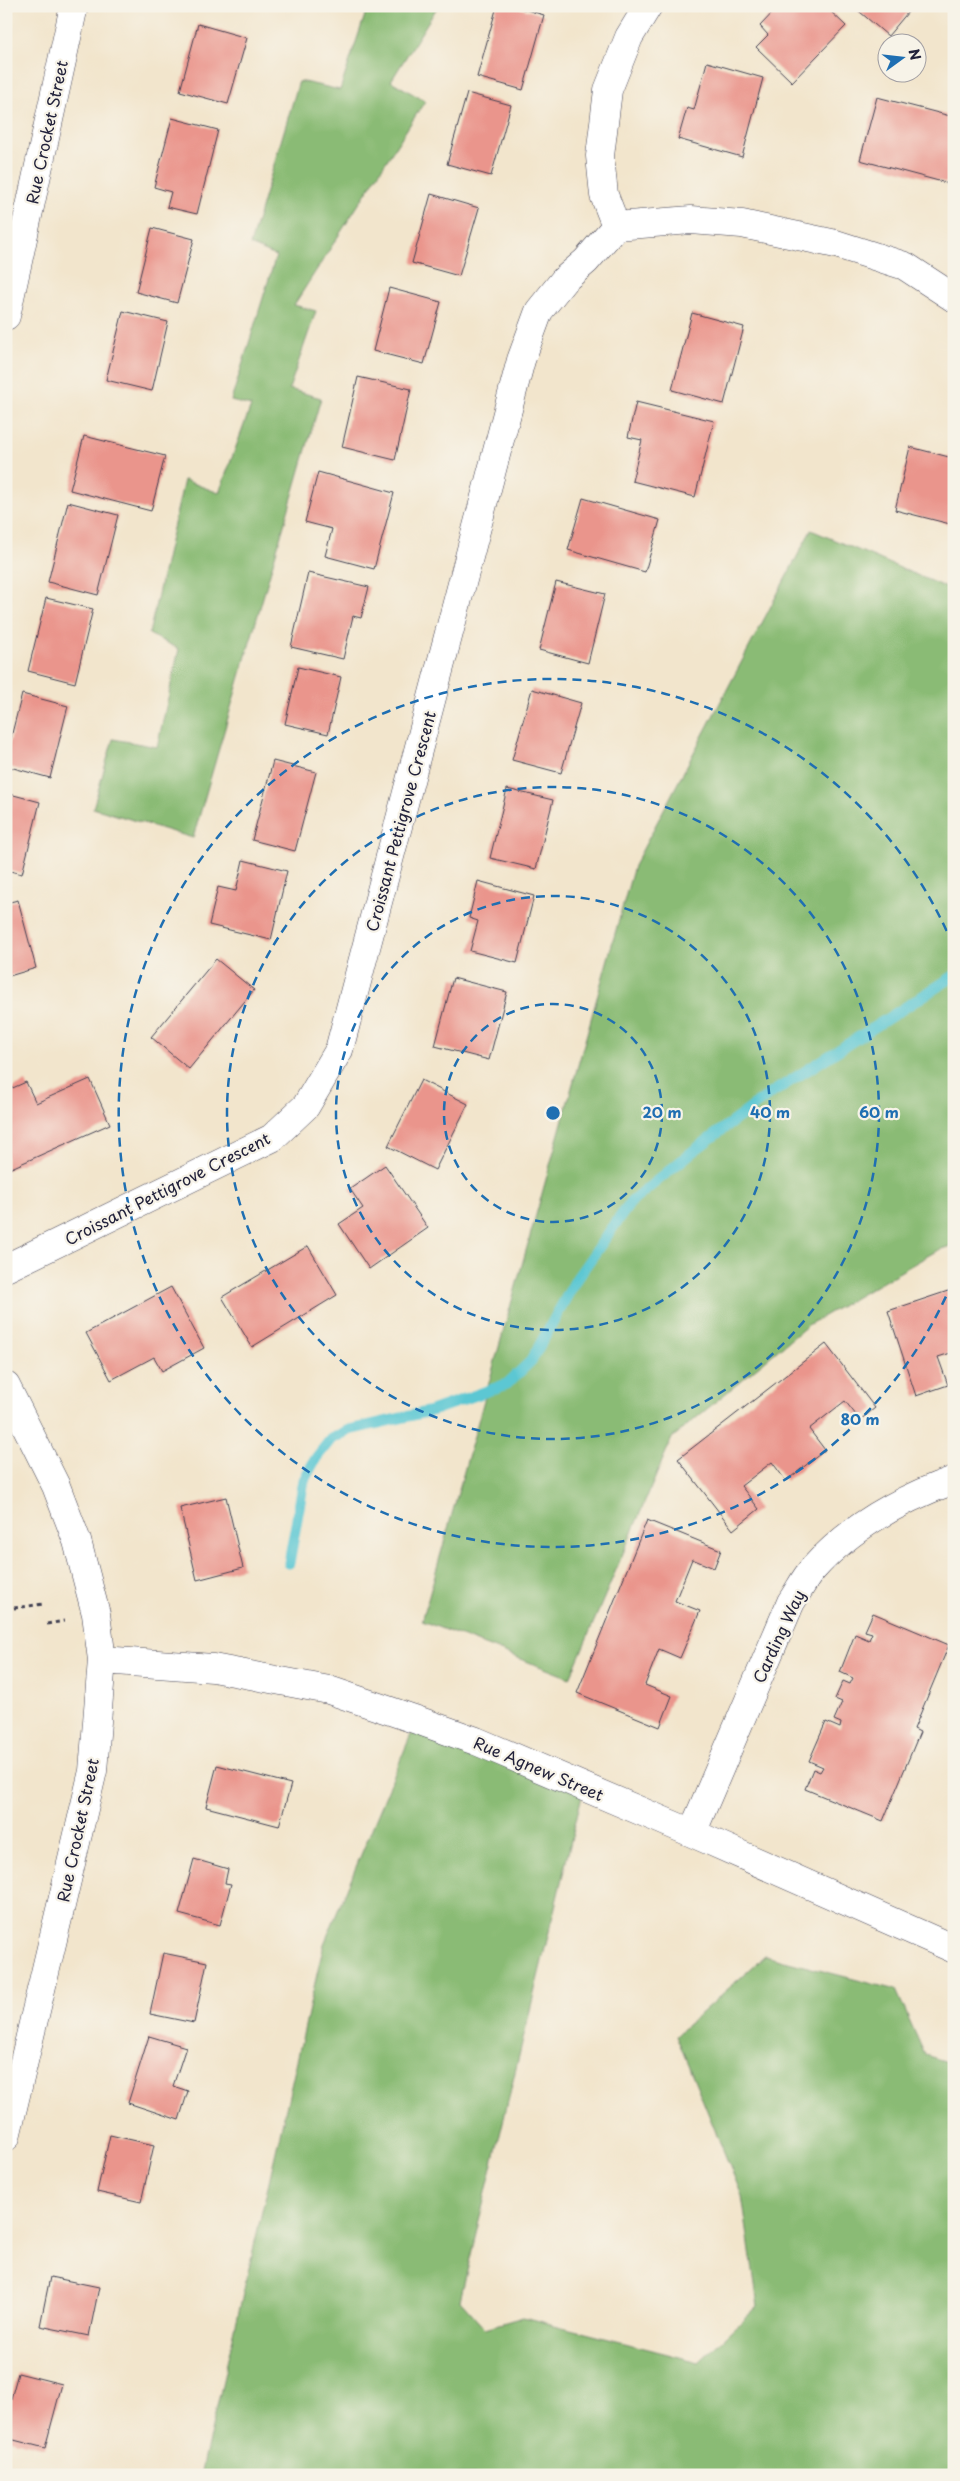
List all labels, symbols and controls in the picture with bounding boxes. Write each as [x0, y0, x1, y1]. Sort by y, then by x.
north arrow [878, 32, 928, 82]
text: N [903, 46, 927, 63]
street label: Rue Crocket Street [19, 58, 73, 206]
street label: Croissant Pettigrove Crescent [359, 708, 441, 934]
text: 20 m [643, 1100, 681, 1123]
text: 40 m [750, 1100, 790, 1123]
text: 60 m [859, 1100, 899, 1123]
centre of rings [544, 1104, 562, 1122]
street label: Croissant Pettigrove Crescent [60, 1125, 274, 1250]
text: 80 m [840, 1407, 880, 1430]
street label: Carding Way [746, 1585, 810, 1687]
street label: Rue Agnew Street [470, 1730, 608, 1806]
street label: Rue Crocket Street [50, 1756, 104, 1904]

